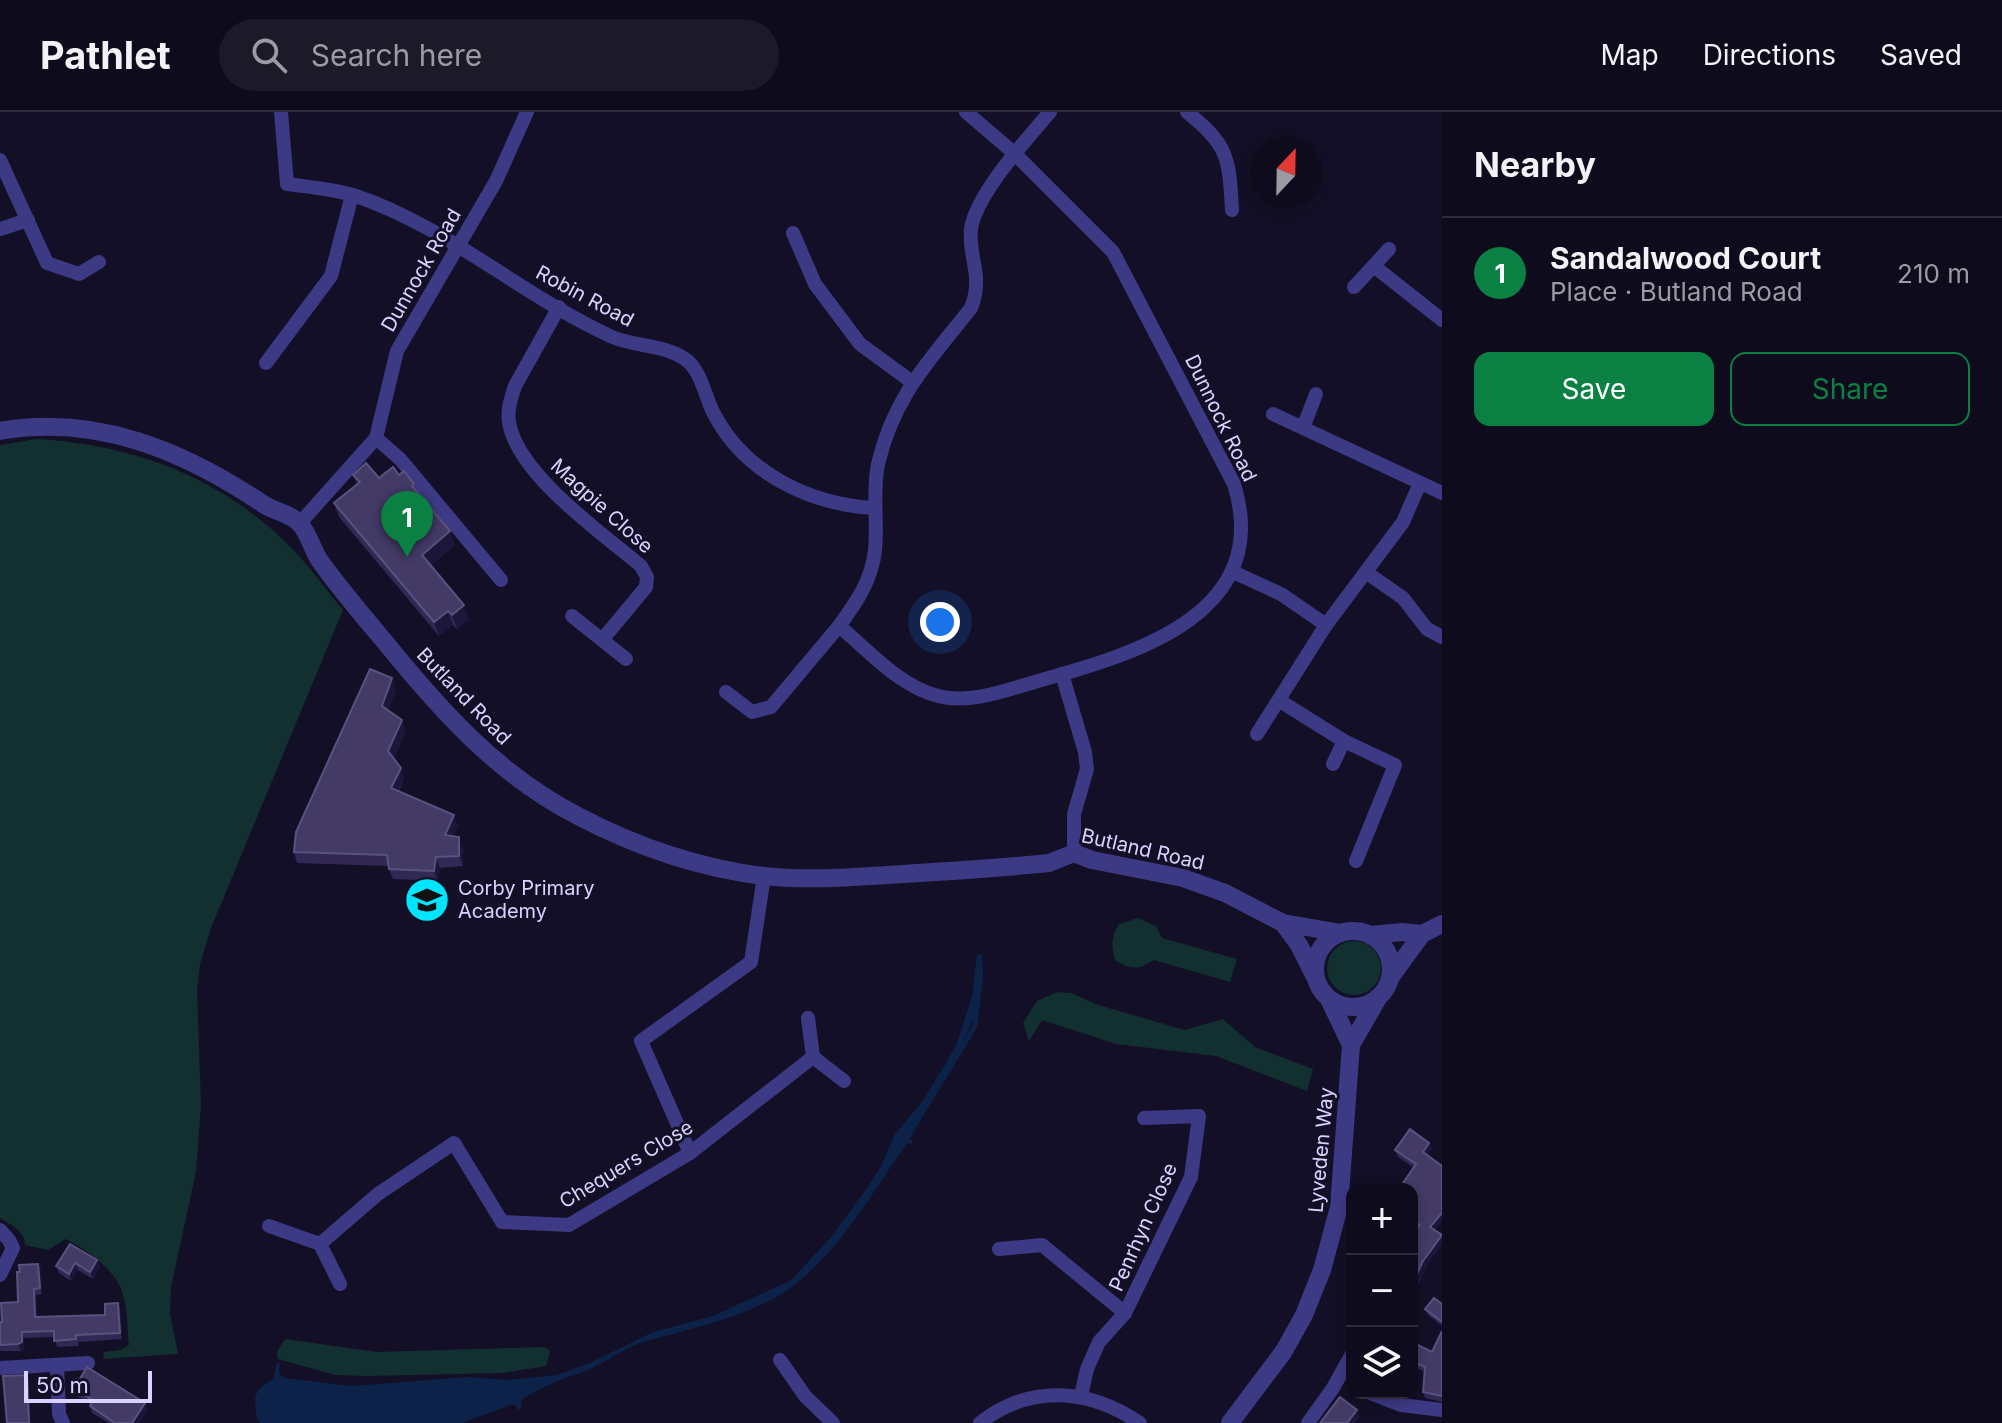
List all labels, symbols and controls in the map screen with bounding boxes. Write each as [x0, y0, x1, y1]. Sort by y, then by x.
search box [219, 19, 779, 91]
text: Pathlet [40, 32, 171, 78]
icon: search [247, 33, 291, 77]
text: Search here [311, 37, 482, 73]
text: Map [1600, 38, 1659, 72]
text: Directions [1703, 38, 1836, 72]
text: Saved [1880, 38, 1962, 72]
north arrow [1250, 136, 1322, 208]
text: Nearby [1474, 144, 1596, 185]
street label: Dunnock Road [376, 204, 466, 336]
text: Sandalwood Court [1550, 240, 1821, 276]
text: 1 [1494, 258, 1506, 289]
text: 210 m [1897, 258, 1970, 289]
street label: Robin Road [532, 260, 638, 332]
text: Place · Butland Road [1550, 276, 1803, 307]
street label: Dunnock Road [1180, 351, 1262, 485]
button: Save [1474, 352, 1714, 426]
button: Share [1730, 352, 1970, 426]
street label: Magpie Close [546, 454, 658, 558]
pin: 1 [381, 491, 433, 557]
your location [920, 602, 960, 642]
street label: Butland Road [412, 643, 516, 749]
street label: Butland Road [1079, 823, 1207, 875]
school or university icon: Corby Primary Academy [403, 876, 451, 924]
place label: Corby Primary Academy [458, 876, 594, 923]
street label: Lyveden Way [1304, 1086, 1338, 1214]
street label: Chequers Close [555, 1115, 697, 1213]
street label: Penrhyn Close [1104, 1159, 1182, 1295]
map controls [1346, 1183, 1418, 1399]
button: + [1346, 1183, 1418, 1255]
button: − [1346, 1255, 1418, 1327]
button: layers [1346, 1327, 1418, 1399]
scale bar [24, 1367, 152, 1403]
text: 50 m [36, 1372, 89, 1398]

